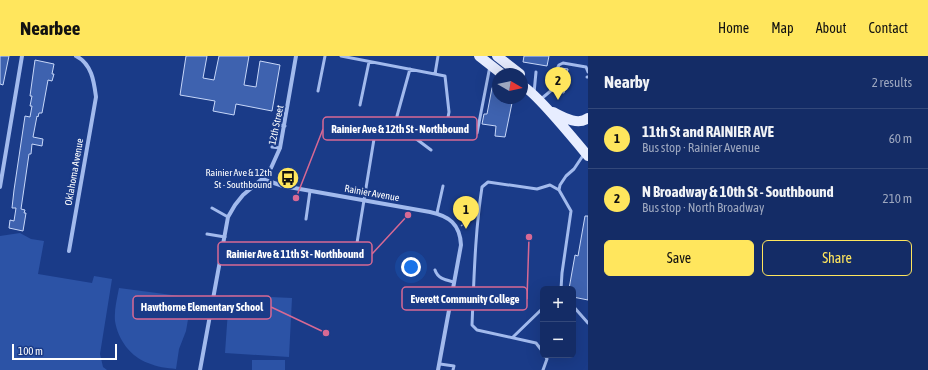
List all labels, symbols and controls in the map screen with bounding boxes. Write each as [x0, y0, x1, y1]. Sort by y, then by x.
text: Nearbee [20, 17, 80, 39]
text: Home [718, 20, 749, 36]
text: Map [771, 20, 794, 36]
text: About [816, 20, 847, 36]
text: Contact [869, 20, 908, 36]
pin: 2 [545, 67, 571, 100]
north arrow [492, 68, 528, 104]
text: Nearby [604, 72, 650, 92]
text: 2 results [872, 75, 912, 90]
street label: 12th Street [266, 104, 286, 146]
callout: Rainier Ave & 12th St - Northbound [323, 117, 477, 140]
text: Rainier Ave & 12th St - Northbound [331, 123, 469, 135]
text: 11th St and RAINIER AVE [642, 123, 774, 140]
text: 1 [614, 131, 620, 146]
text: 60 m [889, 131, 912, 146]
street label: Oklahoma Avenue [63, 137, 85, 206]
text: Bus stop · Rainier Avenue [642, 140, 760, 155]
bus stop icon: Rainier Ave & 12th St - Southbound [275, 165, 301, 191]
place label: Rainier Ave & 12th St - Southbound [206, 167, 272, 190]
street label: Rainier Avenue [344, 183, 401, 203]
text: N Broadway & 10th St - Southbound [642, 183, 834, 200]
text: 2 [614, 191, 620, 206]
text: 210 m [883, 191, 912, 206]
pin: 1 [453, 196, 479, 229]
text: Bus stop · North Broadway [642, 200, 764, 215]
button: Save [604, 240, 754, 276]
button: Share [762, 240, 912, 276]
callout: Rainier Ave & 11th St - Northbound [218, 242, 372, 265]
text: Rainier Ave & 11th St - Northbound [226, 248, 364, 260]
your location [401, 257, 421, 277]
map controls [540, 286, 576, 358]
button: + [540, 286, 576, 322]
callout: Everett Community College [402, 287, 527, 310]
text: Everett Community College [411, 293, 519, 305]
callout: Hawthorne Elementary School [133, 296, 271, 319]
text: Hawthorne Elementary School [141, 301, 264, 313]
button: − [540, 322, 576, 358]
scale bar [12, 342, 117, 361]
text: 100 m [18, 345, 43, 357]

